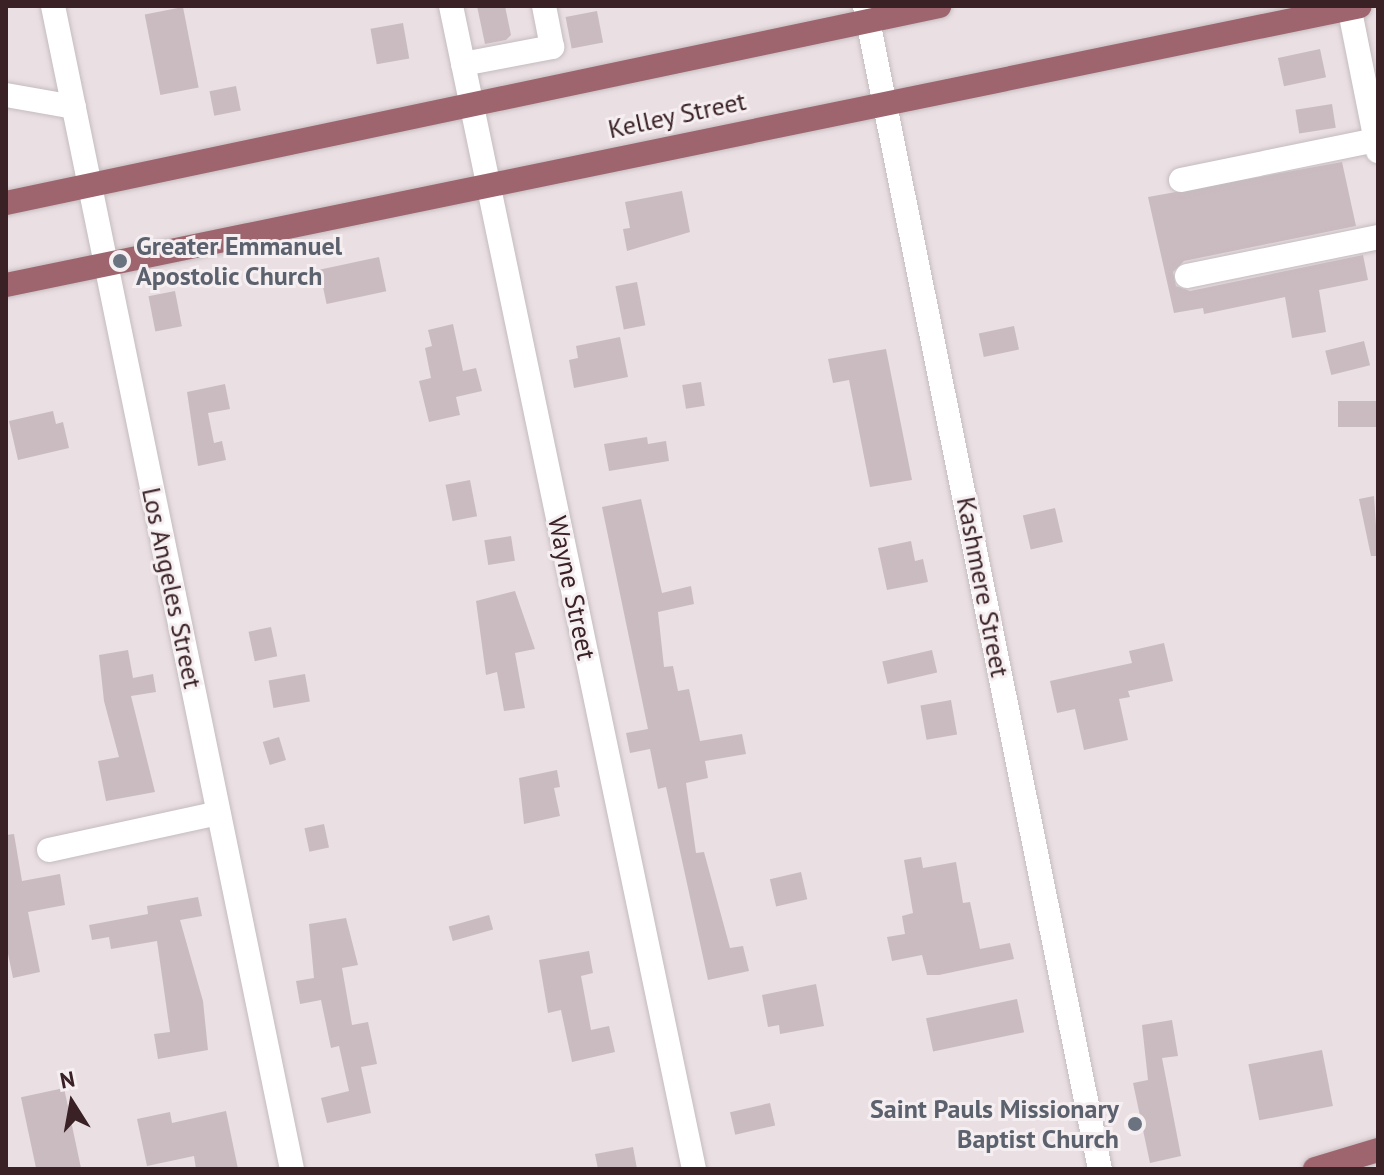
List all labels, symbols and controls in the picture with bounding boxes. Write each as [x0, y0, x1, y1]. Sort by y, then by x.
street label: Kelley Street [605, 85, 749, 145]
place label: Greater Emmanuel Apostolic Church [136, 230, 342, 292]
marker: Greater Emmanuel Apostolic Church [111, 252, 129, 270]
street label: Los Angeles Street [135, 484, 209, 692]
street label: Kashmere Street [950, 494, 1016, 680]
street label: Wayne Street [542, 513, 602, 663]
north arrow [32, 1063, 112, 1143]
text: N [58, 1064, 77, 1095]
place label: Saint Pauls Missionary Baptist Church [870, 1093, 1119, 1154]
marker: Saint Pauls Missionary Baptist Church [1126, 1115, 1144, 1133]

